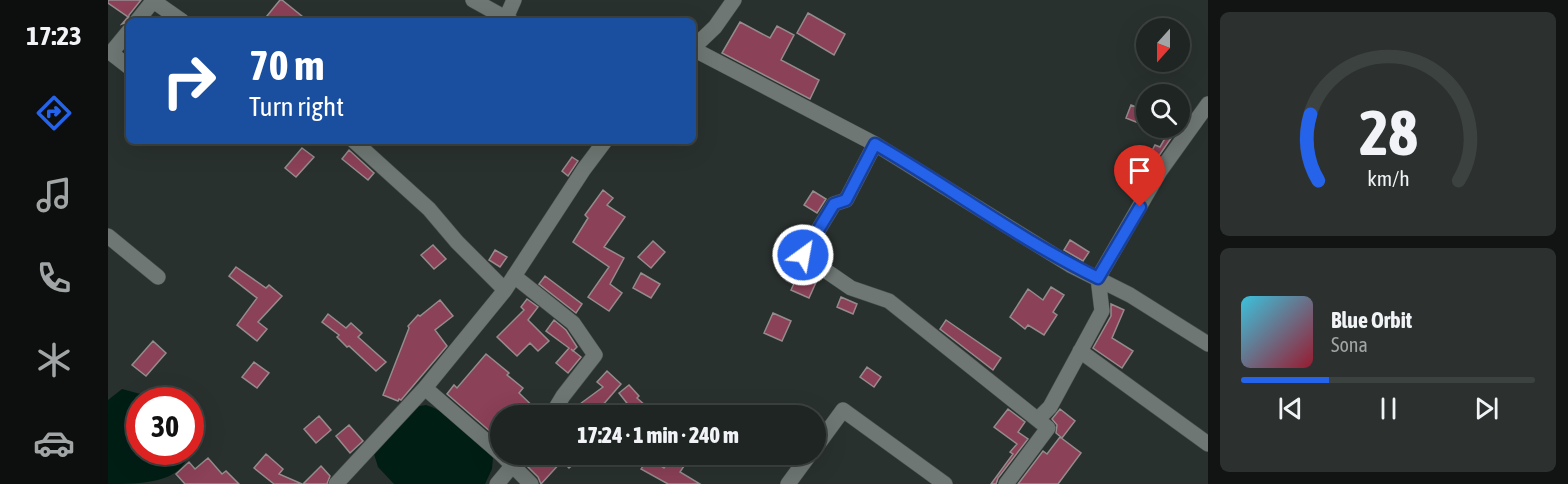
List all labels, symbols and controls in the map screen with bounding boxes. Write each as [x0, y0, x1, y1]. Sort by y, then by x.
north arrow [1136, 18, 1190, 72]
map controls [1136, 18, 1190, 138]
text: 17:23 [26, 20, 82, 51]
text: 70 m [249, 41, 324, 89]
icon: right [150, 42, 228, 120]
button: search [1136, 84, 1190, 138]
text: Turn right [249, 91, 344, 122]
icon: directions [33, 92, 75, 134]
text: 28 [1359, 97, 1417, 168]
pin [1114, 145, 1165, 207]
icon: arrive [1123, 154, 1156, 187]
text: km/h [1367, 166, 1409, 191]
icon: music [33, 174, 75, 216]
position arrow [771, 223, 835, 287]
icon: phone [33, 257, 75, 299]
text: Blue Orbit [1331, 307, 1412, 333]
text: Sona [1331, 333, 1368, 356]
icon: climate [33, 339, 75, 381]
speed limit sign: 30 [126, 387, 204, 465]
icon: previous [1274, 392, 1307, 425]
icon: pause [1372, 392, 1405, 425]
icon: next [1470, 392, 1503, 425]
icon: car [33, 422, 75, 464]
text: 17:24 · 1 min · 240 m [577, 422, 739, 448]

